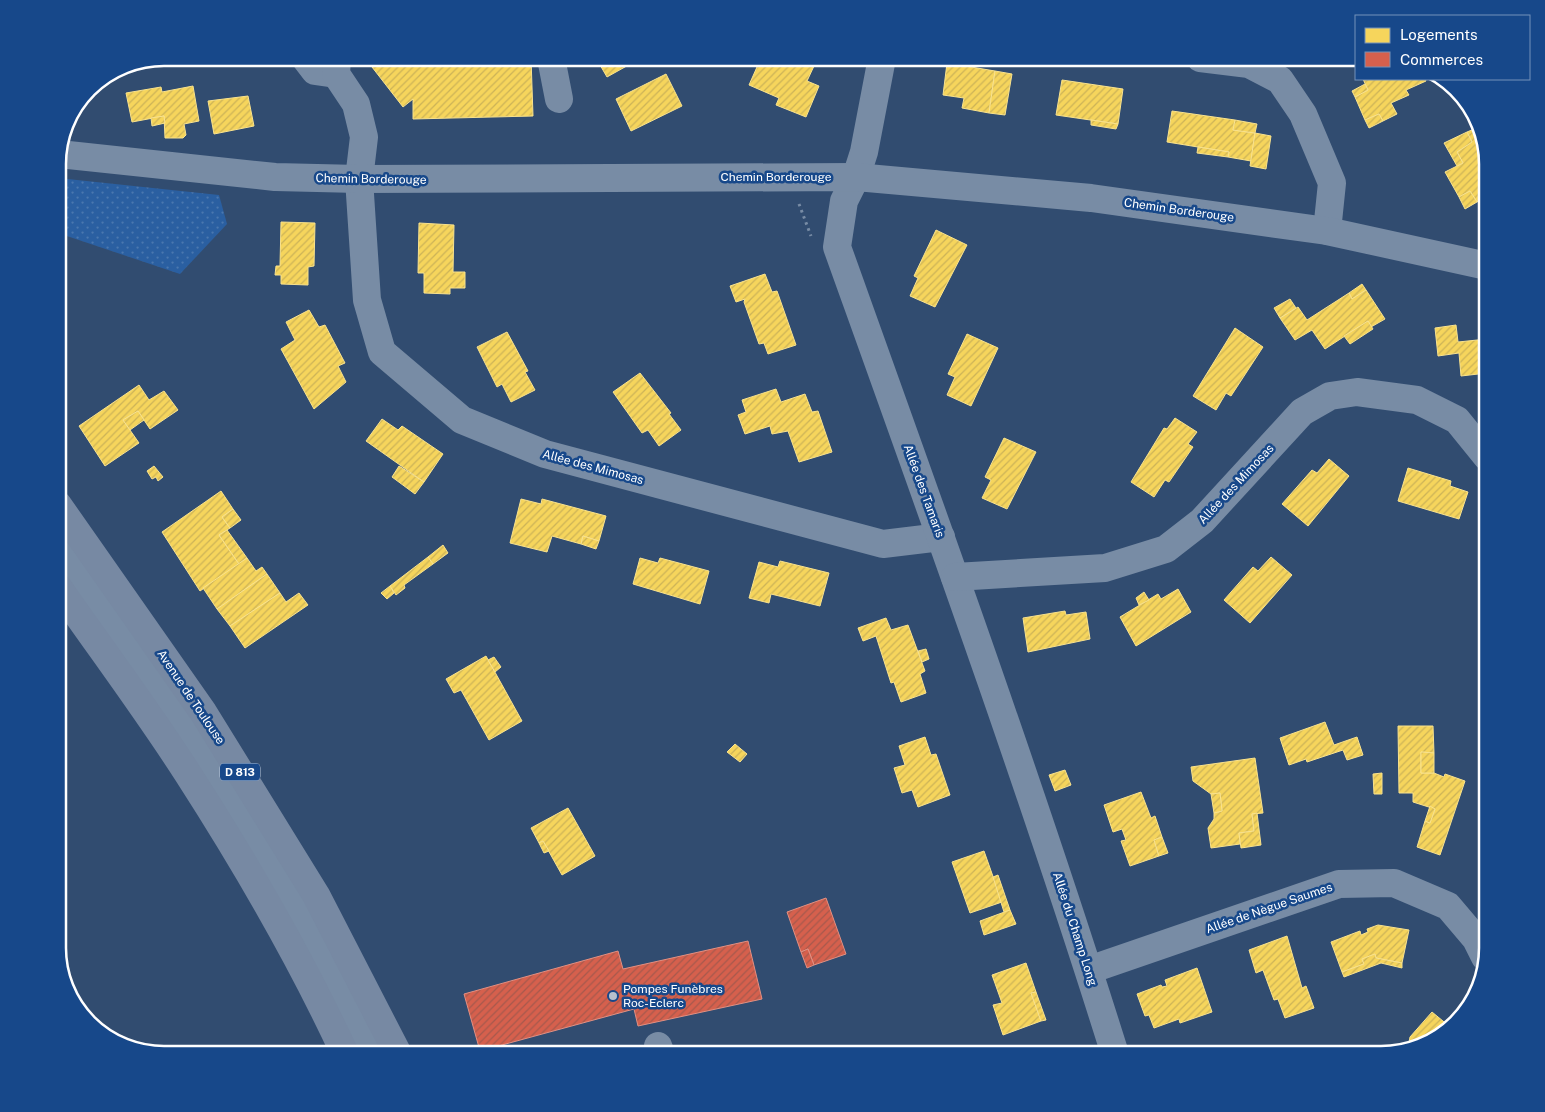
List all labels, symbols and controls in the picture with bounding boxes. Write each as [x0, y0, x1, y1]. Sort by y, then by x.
legend [1355, 15, 1530, 80]
text: Logements [1400, 26, 1478, 43]
text: Commerces [1400, 51, 1483, 68]
street label: Chemin Borderouge [720, 170, 832, 184]
street label: Chemin Borderouge [315, 171, 427, 187]
street label: Chemin Borderouge [1123, 195, 1235, 225]
street label: Allée des Mimosas [1195, 441, 1277, 527]
street label: Allée des Tamaris [901, 442, 947, 540]
street label: Allée des Mimosas [541, 447, 645, 487]
street label: Avenue de Toulouse [154, 647, 228, 747]
road number: D 813 [220, 764, 260, 780]
street label: Allée du Champ Long [1050, 870, 1100, 988]
street label: Allée de Nègue Saumes [1204, 880, 1334, 936]
place label: Pompes Funèbres Roc-Eclerc [623, 982, 723, 1010]
marker: Pompes Funèbres Roc-Eclerc [607, 990, 619, 1002]

